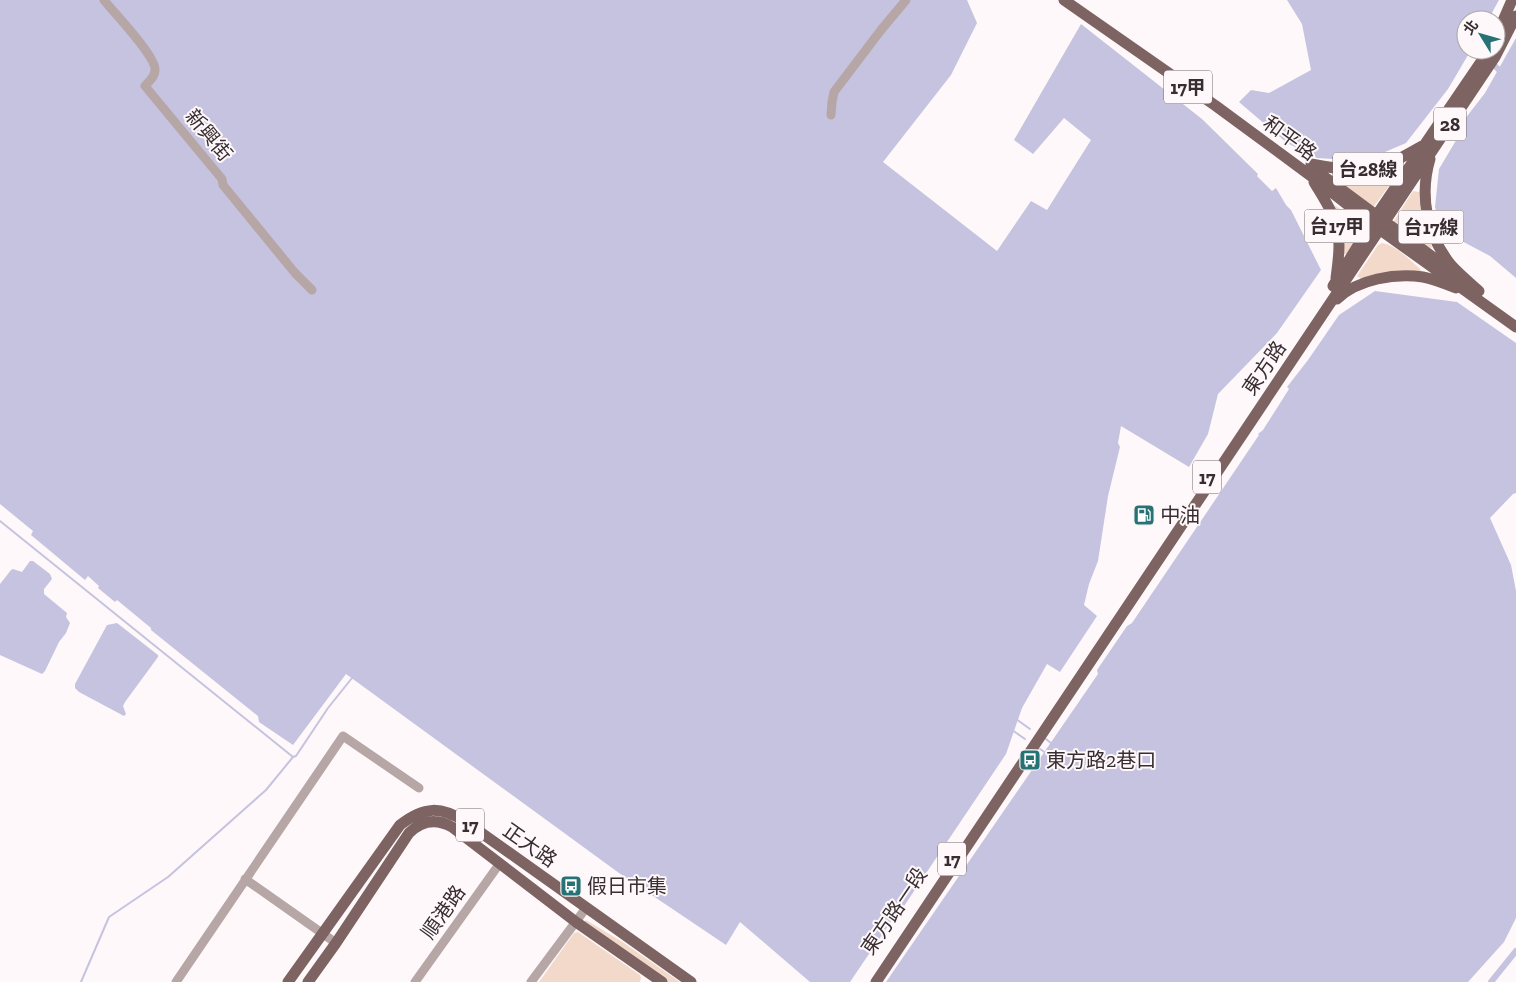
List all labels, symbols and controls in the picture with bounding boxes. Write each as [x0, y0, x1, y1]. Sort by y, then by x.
north arrow [1456, 10, 1506, 60]
text: 北 [1460, 17, 1482, 38]
road number: 17甲 [1164, 70, 1212, 104]
street label: 新興街 [181, 104, 237, 166]
road number: 28 [1434, 108, 1466, 140]
street label: 和平路 [1259, 111, 1321, 165]
road number: 台28線 [1333, 152, 1403, 185]
road number: 台17甲 [1304, 210, 1370, 242]
road number: 台17線 [1398, 210, 1464, 243]
street label: 東方路 [1237, 336, 1291, 400]
road number: 17 [1193, 461, 1221, 494]
fuel station icon: 中油 [1132, 503, 1156, 527]
place label: 中油 [1160, 503, 1200, 527]
bus stop icon: 東方路2巷口 [1018, 748, 1042, 772]
place label: 東方路2巷口 [1046, 748, 1156, 772]
road number: 17 [456, 808, 484, 842]
street label: 正大路 [499, 818, 561, 872]
road number: 17 [938, 842, 966, 876]
street label: 東方路一段 [856, 863, 932, 959]
bus stop icon: 假日市集 [559, 874, 583, 898]
place label: 假日市集 [587, 874, 667, 898]
street label: 順港路 [416, 881, 470, 943]

